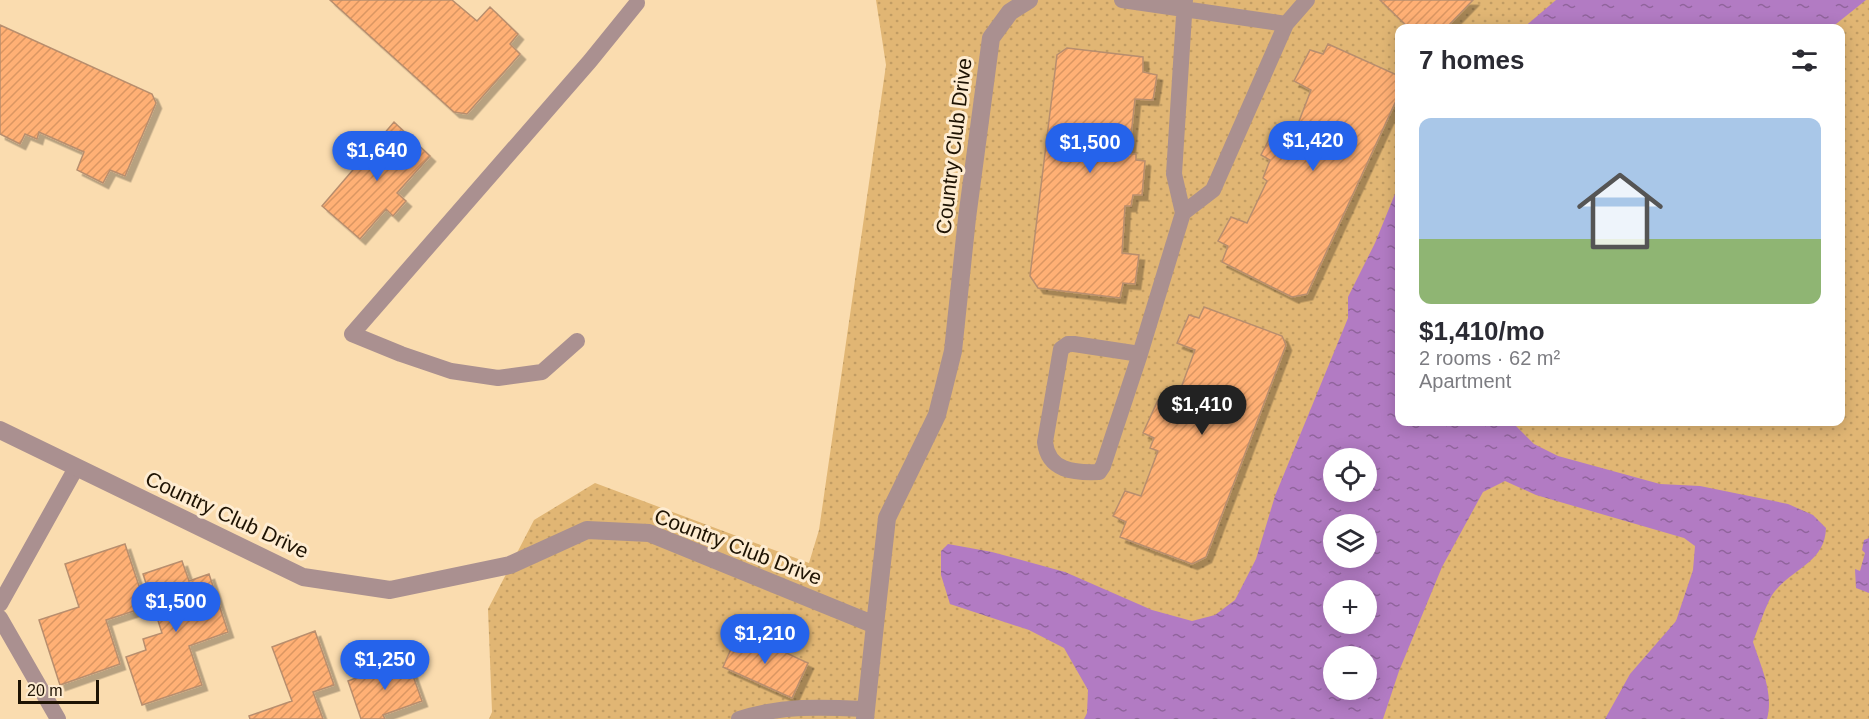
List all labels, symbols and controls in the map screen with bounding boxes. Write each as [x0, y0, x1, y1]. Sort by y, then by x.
icon: filters [1788, 44, 1821, 77]
text: 7 homes [1419, 45, 1525, 75]
street label: Country Club Drive [931, 56, 976, 235]
pin: $1,420 [1264, 121, 1362, 172]
pin: $1,500 [1041, 123, 1139, 174]
text: $1,420 [1282, 129, 1344, 151]
pin: $1,640 [328, 131, 426, 182]
text: $1,500 [1059, 131, 1121, 153]
text: $1,640 [346, 139, 408, 161]
icon: home [1566, 157, 1674, 265]
text: $1,410/mo [1419, 316, 1545, 346]
text: 2 rooms · 62 m² [1419, 347, 1560, 369]
text: Apartment [1419, 370, 1511, 392]
pin: $1,410 [1153, 385, 1251, 436]
text: $1,410 [1171, 393, 1233, 415]
map controls [1323, 448, 1377, 700]
button: locate [1323, 448, 1377, 502]
street label: Country Club Drive [142, 467, 312, 562]
street label: Country Club Drive [651, 504, 825, 589]
button: layers [1323, 514, 1377, 568]
button: + [1323, 580, 1377, 634]
pin: $1,500 [127, 582, 225, 633]
text: $1,500 [145, 590, 207, 612]
pin: $1,210 [716, 614, 814, 665]
text: $1,210 [734, 622, 796, 644]
pin: $1,250 [336, 640, 434, 691]
button: − [1323, 646, 1377, 700]
text: $1,250 [354, 648, 416, 670]
scale bar [18, 677, 99, 704]
text: 20 m [27, 682, 63, 699]

